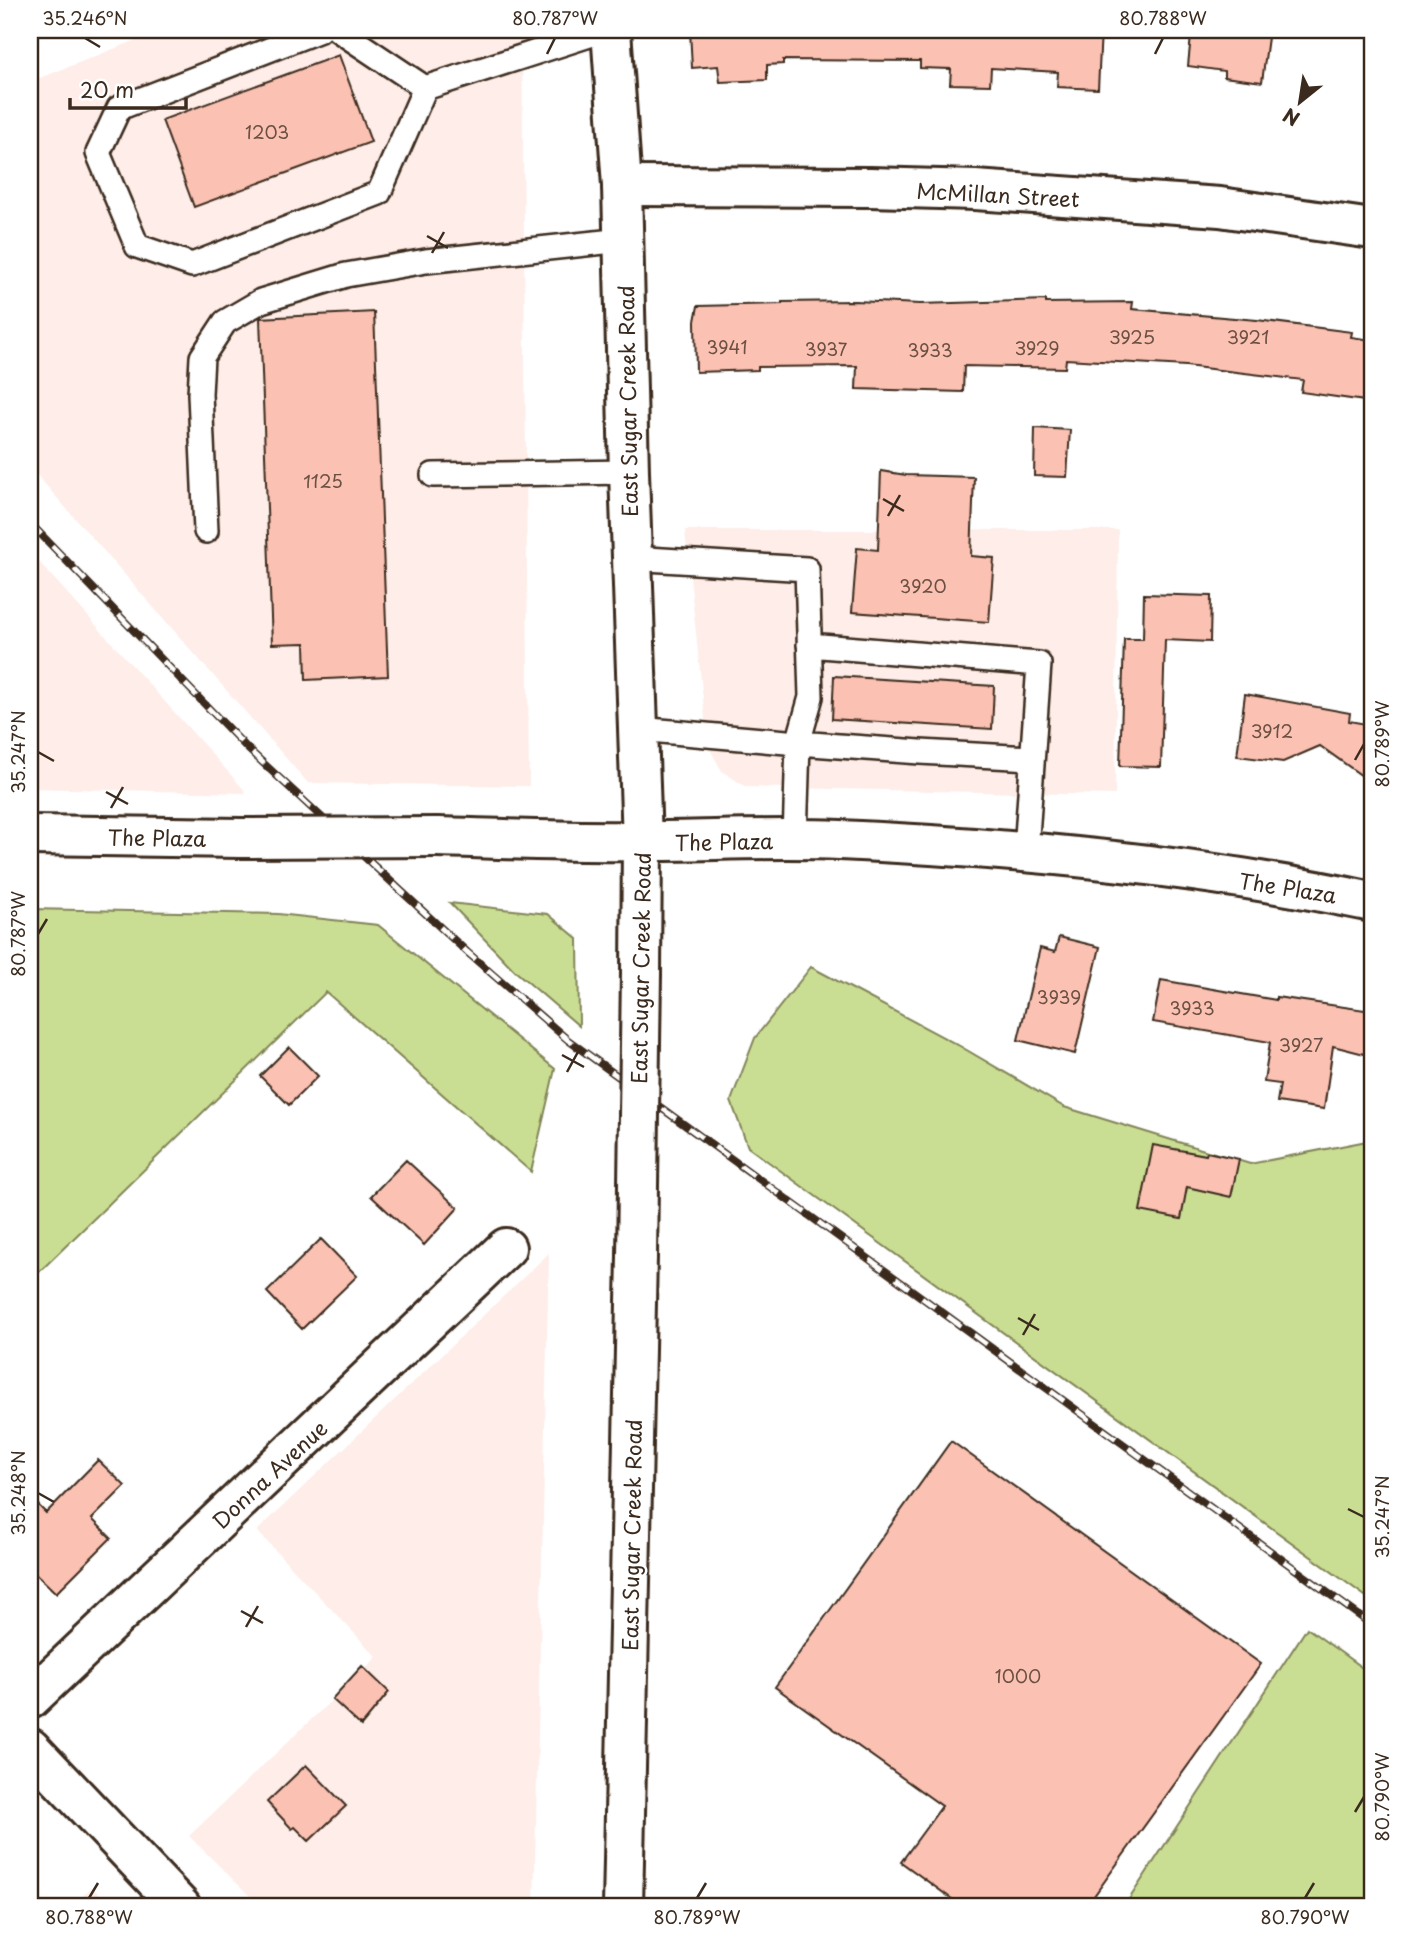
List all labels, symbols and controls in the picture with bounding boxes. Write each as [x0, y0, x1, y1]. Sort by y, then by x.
text: 35.246°N [42, 4, 128, 31]
text: 80.787°W [512, 4, 598, 31]
text: 80.788°W [1119, 4, 1207, 31]
scale bar [70, 66, 186, 110]
north arrow [1266, 66, 1336, 136]
text: 20 m [80, 73, 134, 105]
text: N [1277, 102, 1305, 133]
house number: 1203 [245, 118, 289, 145]
street label: McMillan Street [916, 174, 1080, 214]
street label: East Sugar Creek Road [609, 285, 645, 517]
house number: 3925 [1109, 323, 1155, 350]
house number: 3921 [1227, 323, 1269, 350]
house number: 3941 [706, 333, 748, 360]
house number: 3929 [1015, 334, 1059, 361]
house number: 3937 [805, 335, 848, 362]
house number: 3933 [907, 336, 953, 363]
house number: 1125 [303, 467, 343, 494]
house number: 3920 [899, 572, 947, 599]
text: 80.789°W [1368, 700, 1395, 787]
text: 35.247°N [4, 710, 31, 794]
house number: 3912 [1251, 717, 1293, 744]
street label: The Plaza [108, 820, 207, 854]
street label: The Plaza [675, 824, 774, 858]
street label: East Sugar Creek Road [622, 852, 658, 1084]
street label: The Plaza [1237, 864, 1340, 911]
text: 80.787°W [4, 891, 31, 977]
house number: 3939 [1037, 983, 1081, 1010]
house number: 3933 [1169, 994, 1215, 1021]
house number: 3927 [1279, 1031, 1323, 1058]
street label: Donna Avenue [204, 1412, 334, 1536]
street label: East Sugar Creek Road [613, 1419, 649, 1651]
text: 35.248°N [4, 1450, 31, 1536]
text: 35.247°N [1368, 1475, 1395, 1559]
house number: 1000 [995, 1662, 1041, 1689]
text: 80.790°W [1368, 1752, 1395, 1841]
text: 80.788°W [45, 1903, 133, 1930]
text: 80.789°W [654, 1903, 741, 1930]
text: 80.790°W [1261, 1903, 1350, 1930]

